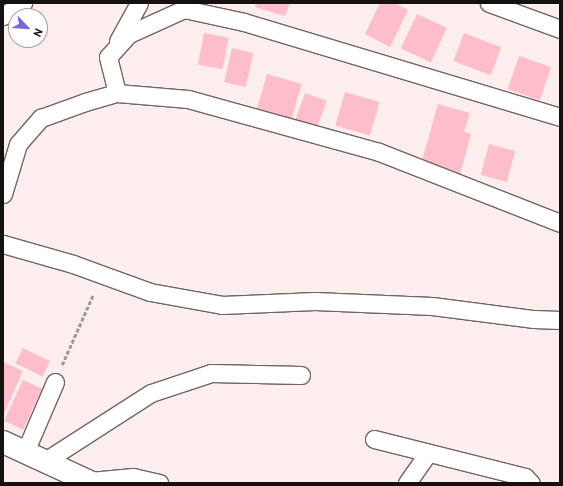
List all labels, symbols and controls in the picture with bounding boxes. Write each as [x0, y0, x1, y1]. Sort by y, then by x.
north arrow [8, 8, 48, 48]
text: N [30, 26, 46, 39]

